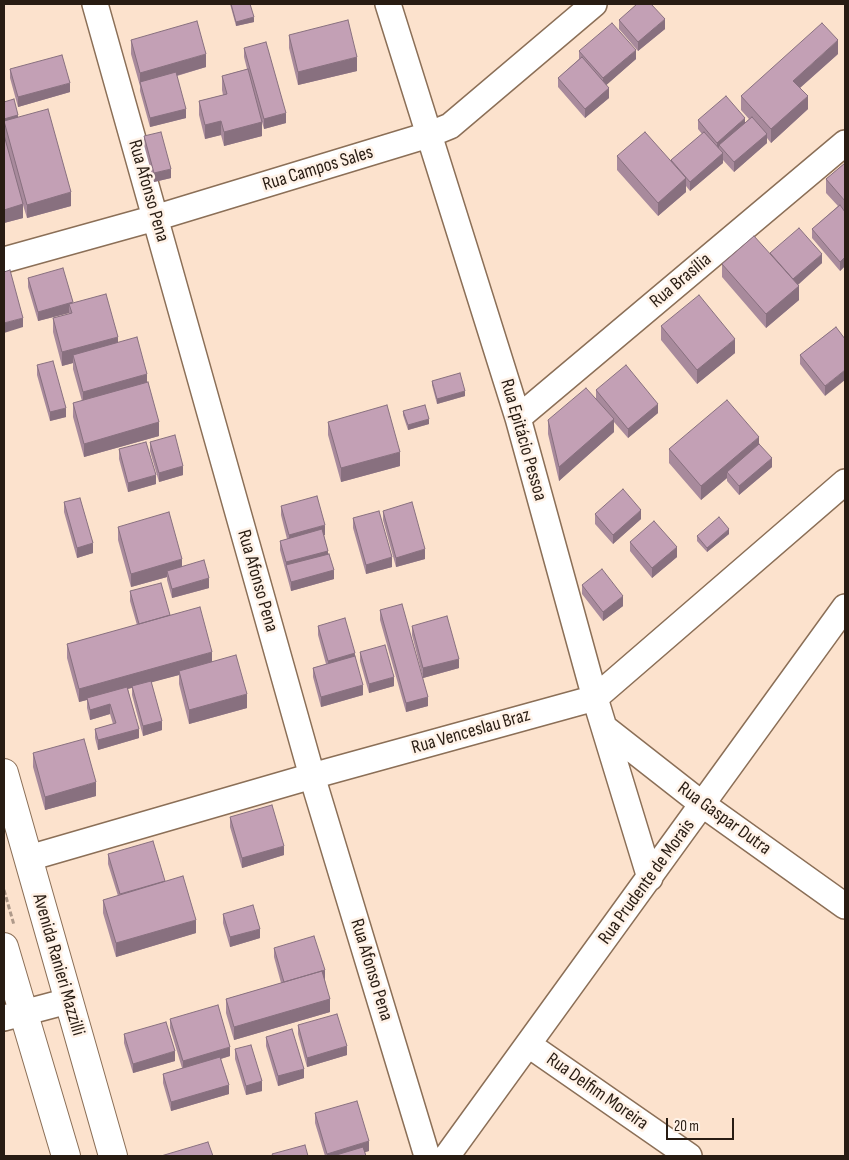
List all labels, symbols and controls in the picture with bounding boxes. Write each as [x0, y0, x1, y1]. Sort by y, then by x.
street label: Rua Afonso Pena [123, 137, 173, 245]
street label: Rua Campos Sales [260, 141, 376, 197]
street label: Rua Brasília [646, 249, 716, 313]
street label: Rua Epitácio Pessoa [495, 376, 551, 504]
street label: Rua Afonso Pena [232, 527, 282, 635]
street label: Rua Venceslau Braz [409, 704, 533, 760]
street label: Rua Gaspar Dutra [673, 778, 775, 860]
street label: Rua Prudente de Morais [594, 815, 700, 949]
street label: Avenida Ranieri Mazzilli [27, 891, 89, 1039]
street label: Rua Afonso Pena [345, 916, 397, 1024]
street label: Rua Delfim Moreira [542, 1049, 652, 1135]
scale bar [669, 1108, 736, 1140]
text: 20 m [674, 1117, 699, 1136]

